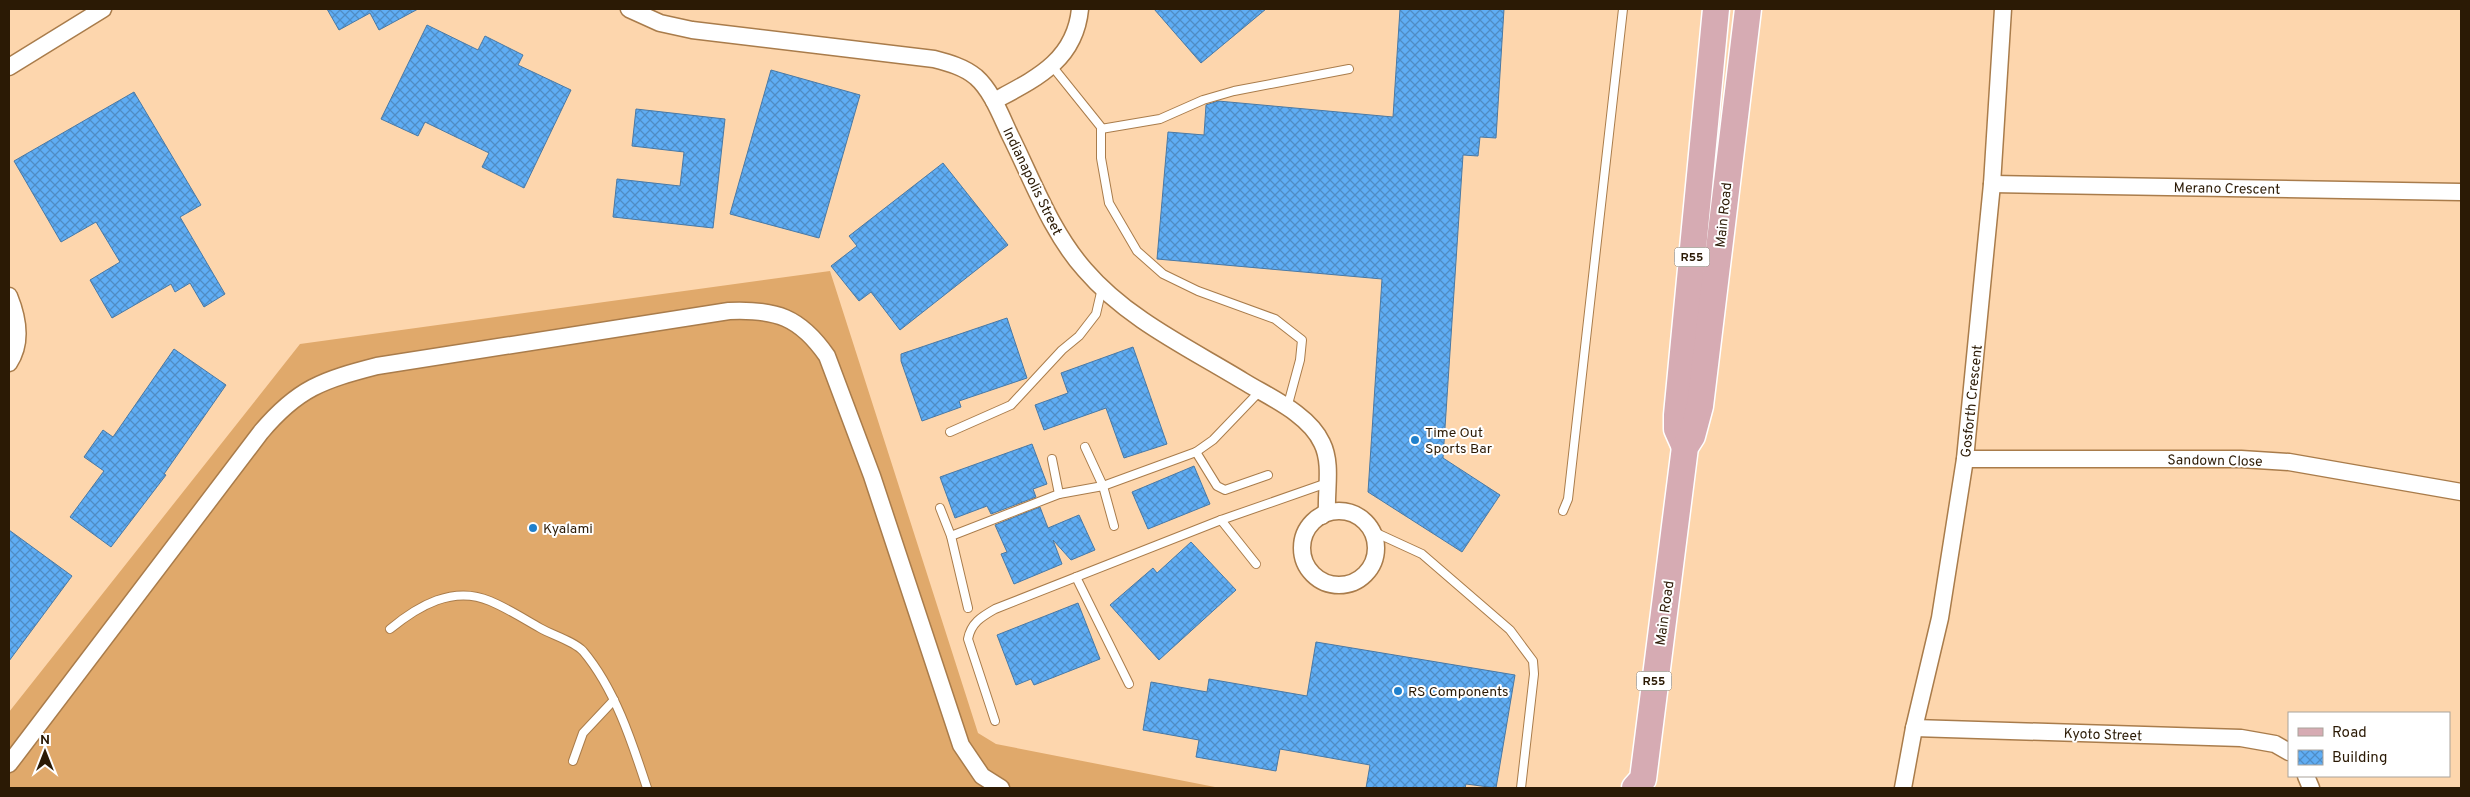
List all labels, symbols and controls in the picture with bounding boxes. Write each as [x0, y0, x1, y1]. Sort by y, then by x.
street label: Indianapolis Street [998, 125, 1065, 238]
street label: Merano Crescent [2174, 180, 2280, 199]
street label: Main Road [1713, 182, 1736, 249]
road number: R55 [1674, 248, 1710, 266]
street label: Gosforth Crescent [1958, 344, 1987, 458]
place label: Time Out Sports Bar [1425, 425, 1493, 458]
marker: Time Out Sports Bar [1409, 434, 1421, 446]
street label: Sandown Close [2167, 452, 2263, 471]
place label: Kyalami [543, 521, 593, 538]
marker: Kyalami [527, 522, 539, 534]
street label: Main Road [1653, 580, 1678, 647]
road number: R55 [1636, 671, 1672, 690]
place label: RS Components [1408, 684, 1509, 701]
marker: RS Components [1392, 685, 1404, 697]
legend [2288, 712, 2450, 777]
text: Road [2332, 724, 2367, 743]
street label: Kyoto Street [2063, 726, 2142, 745]
north arrow [20, 727, 70, 777]
text: N [40, 732, 50, 749]
text: Building [2332, 749, 2387, 768]

